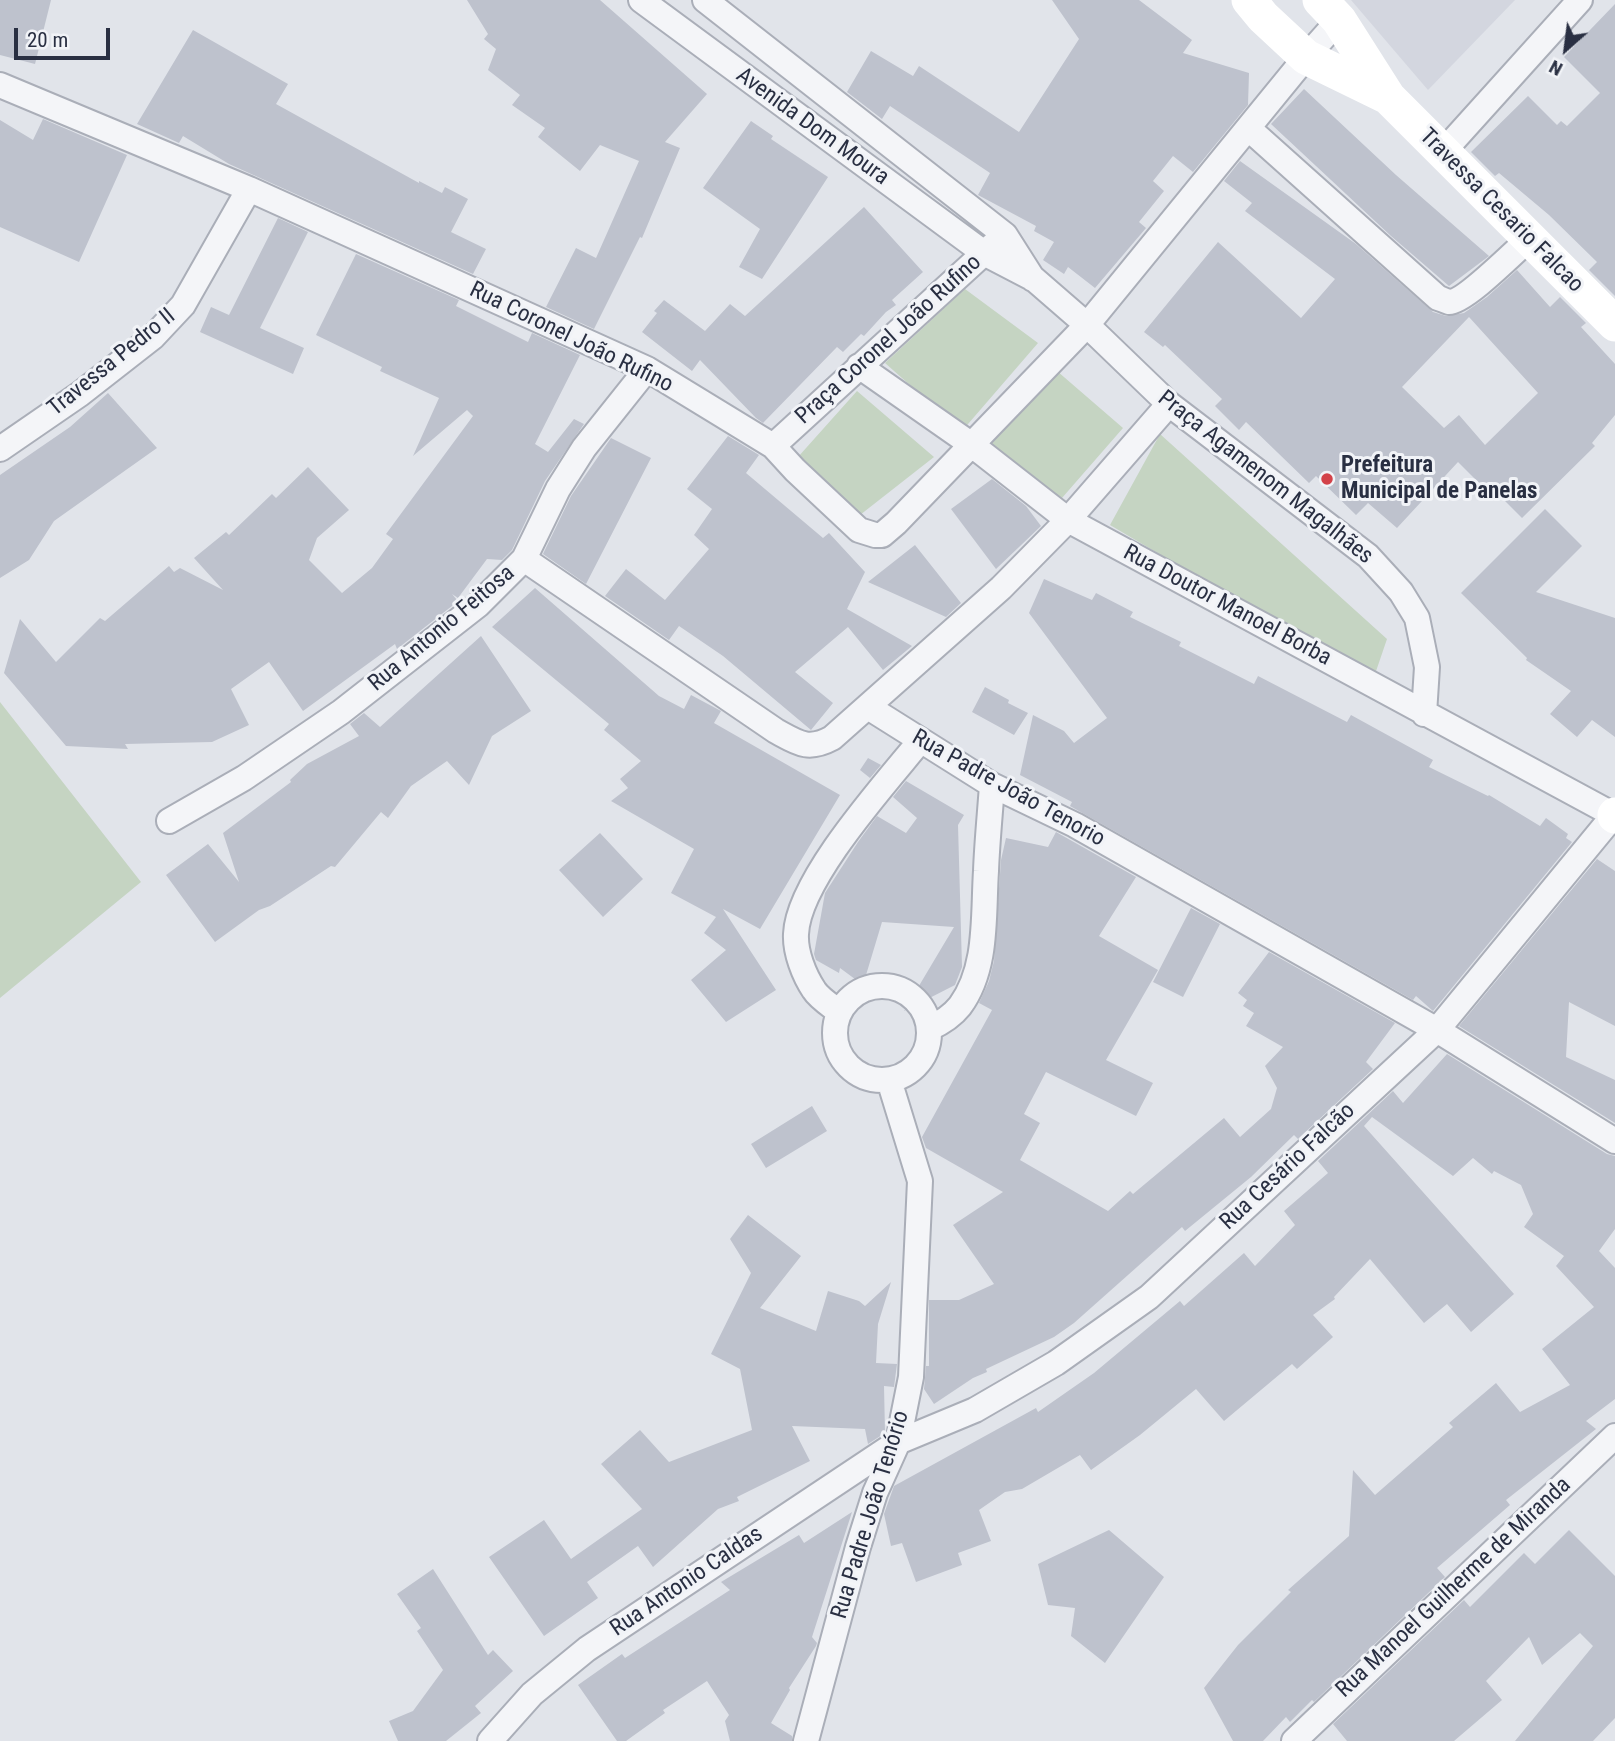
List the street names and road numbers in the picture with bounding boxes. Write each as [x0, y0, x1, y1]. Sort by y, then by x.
street label: Avenida Dom Moura [730, 62, 894, 192]
street label: Travessa Cesario Falcao [1413, 123, 1589, 299]
street label: Praça Coronel João Rufino [790, 249, 988, 431]
street label: Rua Coronel João Rufino [465, 277, 677, 399]
street label: Travessa Pedro II [43, 303, 181, 423]
street label: Praça Agamenom Magalhães [1152, 385, 1378, 571]
street label: Rua Doutor Manoel Borba [1118, 539, 1336, 673]
street label: Rua Antonio Feitosa [363, 560, 521, 698]
street label: Rua Padre João Tenorio [907, 725, 1109, 853]
street label: Rua Cesário Falcão [1215, 1097, 1361, 1237]
street label: Rua Padre João Tenório [826, 1408, 916, 1622]
street label: Rua Manoel Guilherme de Miranda [1331, 1472, 1577, 1704]
street label: Rua Antonio Caldas [606, 1521, 768, 1643]

